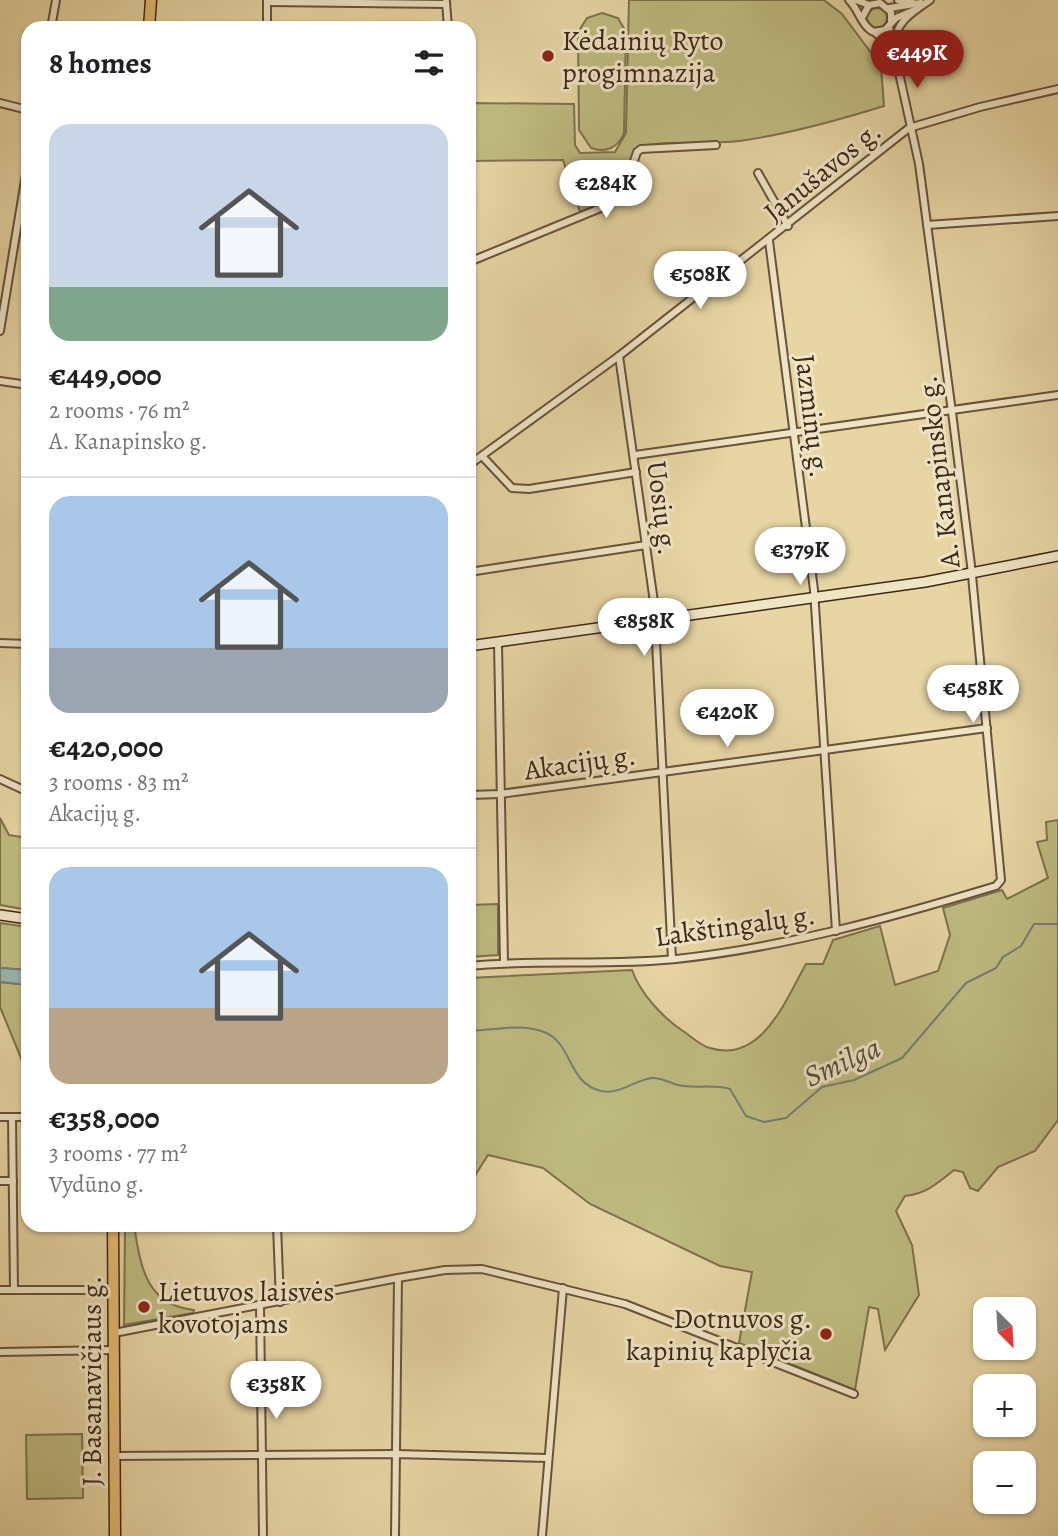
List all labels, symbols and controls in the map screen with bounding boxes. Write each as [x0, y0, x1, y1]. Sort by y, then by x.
place label: Kėdainių Ryto progimnazija [562, 22, 723, 92]
pin: €449K [868, 31, 966, 90]
text: €449K [887, 37, 947, 68]
text: 8 homes [49, 43, 152, 83]
icon: filters [410, 44, 448, 82]
marker: Kėdainių Ryto progimnazija [540, 48, 556, 64]
street label: Janušavos g. [756, 113, 889, 231]
pin: €284K [557, 160, 655, 220]
text: €284K [575, 167, 637, 198]
icon: home [186, 170, 312, 296]
pin: €508K [651, 252, 749, 311]
text: €508K [670, 258, 730, 289]
street label: Jazminų g. [786, 352, 838, 480]
text: €449,000 [49, 355, 162, 395]
street label: A. Kanapinsko g. [908, 374, 970, 571]
text: 2 rooms · 76 m² [49, 395, 190, 426]
text: A. Kanapinsko g. [49, 426, 208, 457]
street label: Uosių g. [637, 459, 687, 557]
pin: €379K [751, 528, 849, 587]
text: €379K [771, 534, 829, 565]
icon: home [186, 542, 312, 668]
pin: €858K [595, 598, 693, 658]
text: €858K [614, 605, 674, 636]
pin: €458K [924, 666, 1022, 725]
text: €458K [943, 672, 1003, 703]
pin: €420K [678, 690, 776, 749]
text: €420K [696, 696, 758, 727]
text: €420,000 [49, 727, 163, 767]
street label: Akacijų g. [521, 736, 638, 790]
text: 3 rooms · 83 m² [49, 767, 189, 798]
text: Akacijų g. [49, 798, 141, 829]
street label: Lakštingalų g. [652, 896, 818, 956]
icon: home [186, 913, 312, 1039]
water label: Smilga [798, 1027, 887, 1096]
text: €358,000 [49, 1098, 160, 1138]
text: 3 rooms · 77 m² [49, 1138, 187, 1169]
text: Vydūno g. [49, 1169, 144, 1200]
place label: Lietuvos laisvės kovotojams [158, 1273, 335, 1343]
street label: J. Basanavičiaus g. [73, 1276, 111, 1486]
north arrow [973, 1297, 1036, 1360]
map controls [973, 1297, 1036, 1514]
marker: Lietuvos laisvės kovotojams [136, 1299, 152, 1315]
place label: Dotnuvos g. kapinių kaplyčia [626, 1300, 812, 1370]
marker: Dotnuvos g. kapinių kaplyčia [818, 1326, 834, 1342]
pin: €358K [227, 1362, 325, 1421]
text: €358K [246, 1368, 306, 1399]
button: + [973, 1374, 1036, 1437]
button: − [973, 1451, 1036, 1514]

